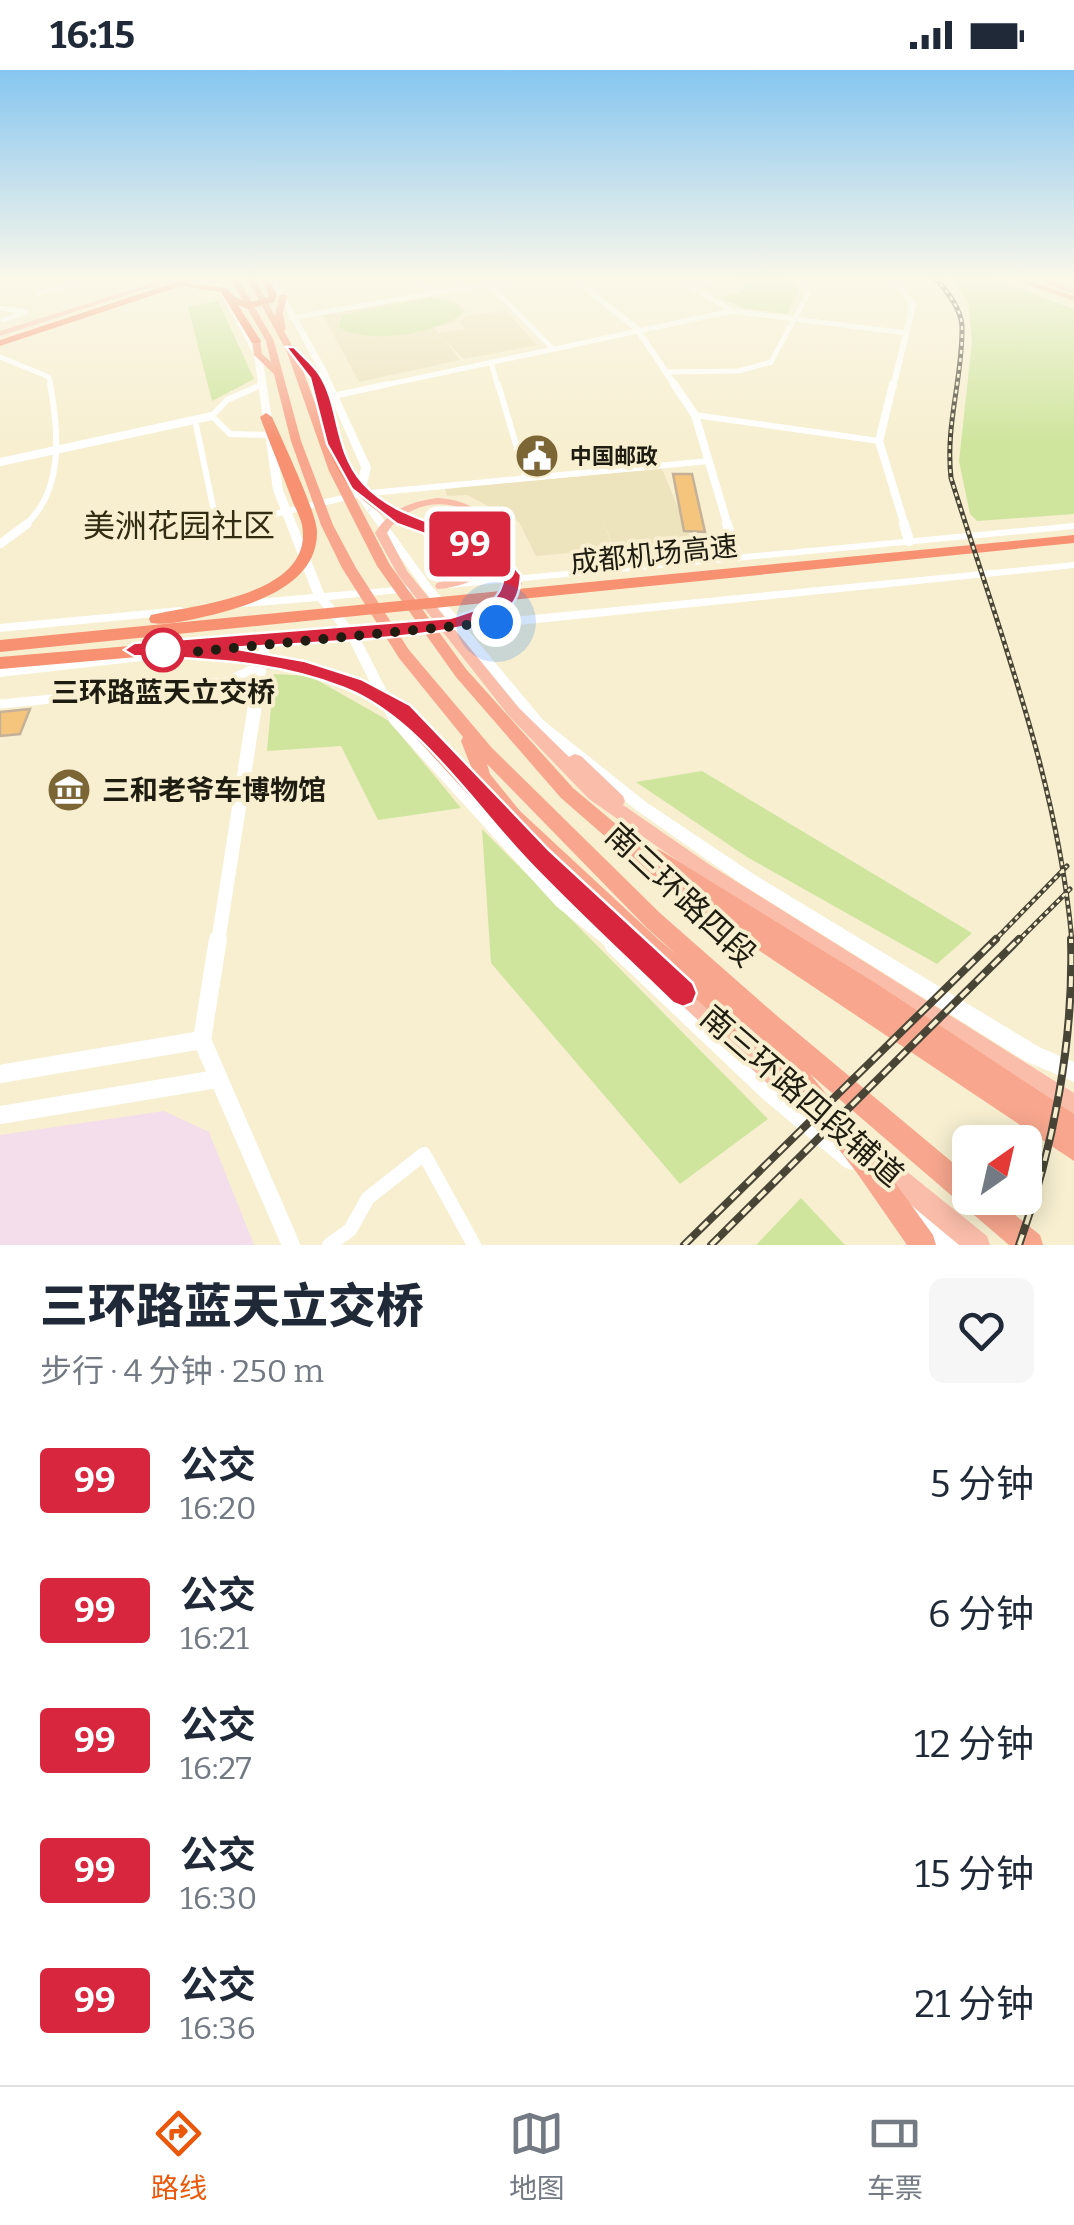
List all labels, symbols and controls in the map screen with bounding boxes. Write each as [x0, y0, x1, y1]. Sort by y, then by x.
text: 16:15 [50, 12, 135, 58]
public building icon: 中国邮政 [514, 433, 560, 479]
place label: 中国邮政 [570, 443, 658, 470]
district label: 美洲花园社区 [83, 507, 275, 545]
line badge: 99 [425, 512, 515, 576]
text: 99 [449, 523, 491, 565]
street label: 成都机场高速 [569, 529, 739, 580]
your location [471, 597, 521, 647]
marker: 三环路蓝天立交桥 [142, 629, 184, 671]
place label: 三环路蓝天立交桥 [51, 676, 275, 709]
museum icon: 三和老爷车博物馆 [46, 767, 92, 813]
place label: 三和老爷车博物馆 [102, 774, 326, 807]
street label: 南三环路四段 [598, 816, 764, 974]
street label: 南三环路四段辅道 [693, 998, 911, 1194]
north arrow [952, 1125, 1042, 1215]
map controls [952, 1125, 1042, 1215]
text: 三环路蓝天立交桥 [40, 1278, 424, 1336]
button: heart [929, 1278, 1034, 1383]
text: 步行 · 4 分钟 · 250 m [40, 1352, 324, 1390]
text: 公交 [180, 1442, 256, 1488]
text: 99 [74, 1459, 116, 1501]
text: 5 分钟 [930, 1461, 1034, 1507]
text: 16:20 [180, 1489, 256, 1527]
text: 公交 [180, 1572, 256, 1618]
text: 99 [74, 1589, 116, 1631]
text: 6 分钟 [928, 1591, 1034, 1637]
text: 16:21 [180, 1619, 249, 1657]
text: 公交 [180, 1702, 256, 1748]
text: 99 [74, 1719, 116, 1761]
text: 12 分钟 [914, 1721, 1034, 1767]
text: 16:27 [180, 1749, 252, 1787]
text: 公交 [180, 1832, 256, 1878]
text: 99 [74, 1849, 116, 1891]
text: 15 分钟 [915, 1851, 1034, 1897]
text: 16:30 [180, 1879, 257, 1917]
text: 公交 [180, 1962, 256, 2008]
text: 99 [74, 1979, 116, 2021]
text: 21 分钟 [914, 1981, 1034, 2027]
text: 16:36 [180, 2009, 256, 2047]
tab: 路线 [151, 2106, 207, 2206]
tab: 地图 [509, 2106, 565, 2206]
tab: 车票 [867, 2106, 923, 2206]

